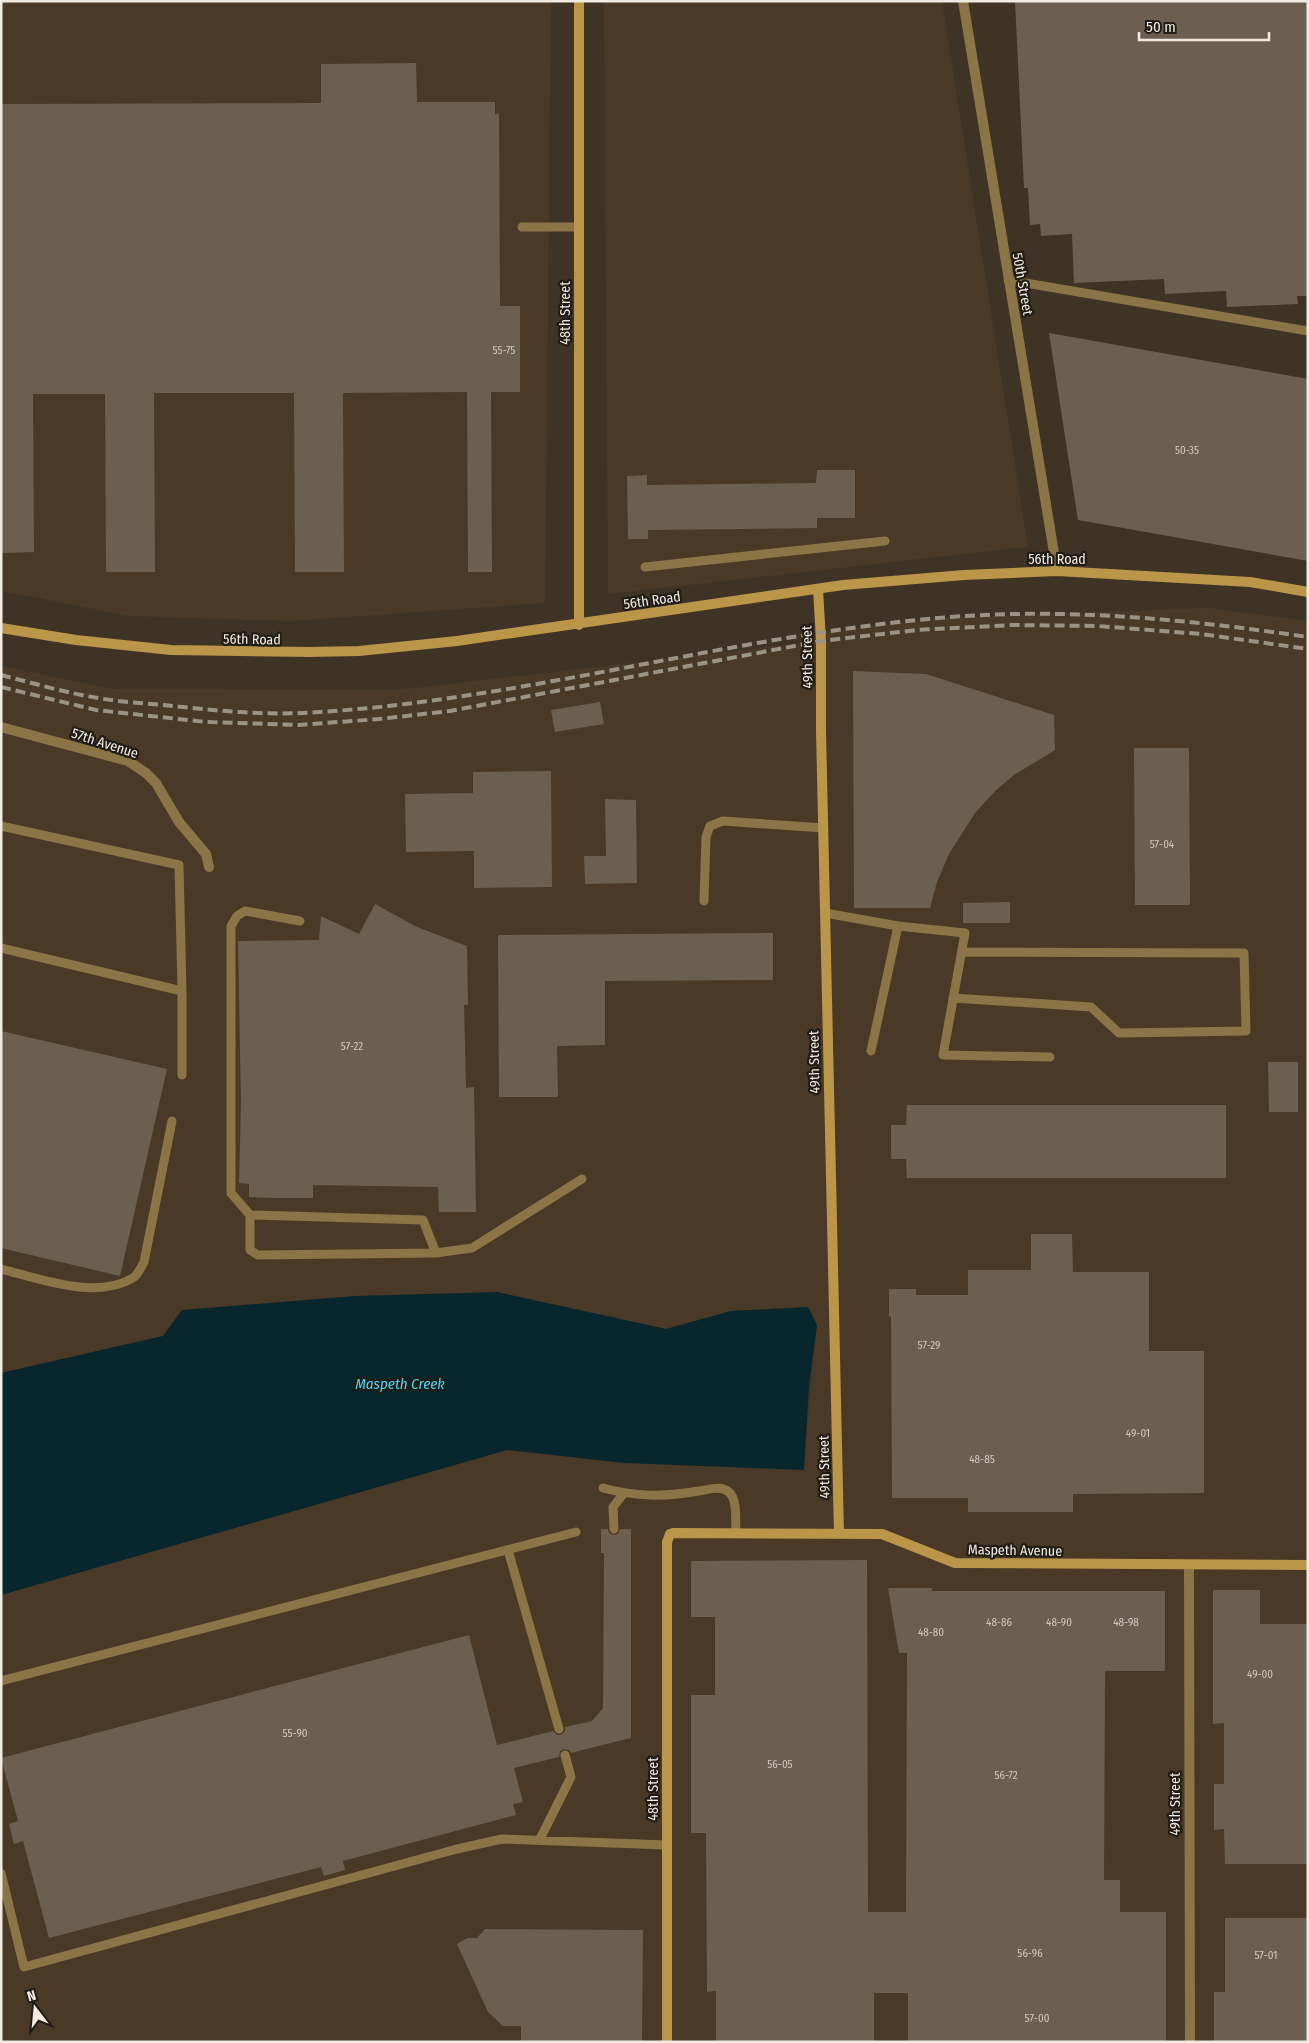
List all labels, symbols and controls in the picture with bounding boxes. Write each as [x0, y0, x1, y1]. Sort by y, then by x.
scale bar [1139, 10, 1269, 42]
text: 50 m [1146, 18, 1176, 36]
street label: 50th Street [1009, 251, 1036, 317]
street label: 48th Street [557, 281, 574, 345]
house number: 55-75 [493, 344, 515, 357]
house number: 50-35 [1175, 444, 1199, 457]
street label: 56th Road [1028, 551, 1086, 568]
street label: 56th Road [622, 588, 682, 613]
street label: 49th Street [798, 625, 817, 689]
street label: 56th Road [223, 630, 281, 649]
street label: 57th Avenue [69, 725, 140, 762]
house number: 57-04 [1150, 838, 1175, 851]
street label: 49th Street [805, 1030, 824, 1094]
house number: 57-22 [341, 1040, 363, 1053]
house number: 57-29 [918, 1339, 940, 1352]
water label: Maspeth Creek [355, 1375, 445, 1393]
house number: 49-01 [1126, 1427, 1150, 1440]
street label: 49th Street [815, 1435, 834, 1499]
house number: 48-85 [969, 1453, 995, 1466]
street label: Maspeth Avenue [968, 1541, 1062, 1560]
house number: 48-86 [986, 1616, 1012, 1629]
house number: 48-90 [1046, 1616, 1072, 1629]
house number: 48-98 [1113, 1616, 1139, 1629]
house number: 48-80 [918, 1626, 944, 1639]
house number: 49-00 [1247, 1668, 1273, 1681]
house number: 55-90 [282, 1727, 308, 1740]
street label: 48th Street [645, 1757, 662, 1821]
house number: 56-05 [767, 1758, 793, 1771]
house number: 56-72 [994, 1769, 1018, 1782]
street label: 49th Street [1167, 1772, 1184, 1836]
house number: 56-96 [1017, 1947, 1043, 1960]
house number: 57-01 [1254, 1949, 1278, 1962]
north arrow [10, 1983, 60, 2033]
text: N [25, 1987, 38, 2005]
house number: 57-00 [1025, 2012, 1050, 2025]

